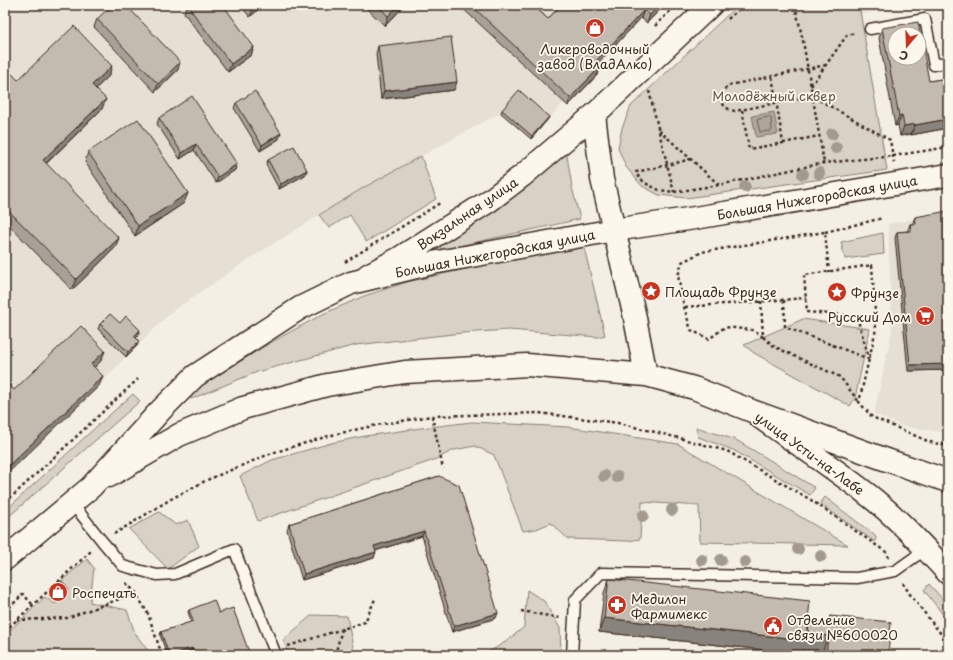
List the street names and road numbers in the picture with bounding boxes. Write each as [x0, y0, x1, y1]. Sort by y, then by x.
street label: Большая Нижегородская улица [715, 170, 919, 224]
street label: Вокзальная улица [413, 172, 522, 254]
street label: Большая Нижегородская улица [393, 224, 597, 282]
street label: улица Усти-на-Лабе [751, 407, 869, 499]

